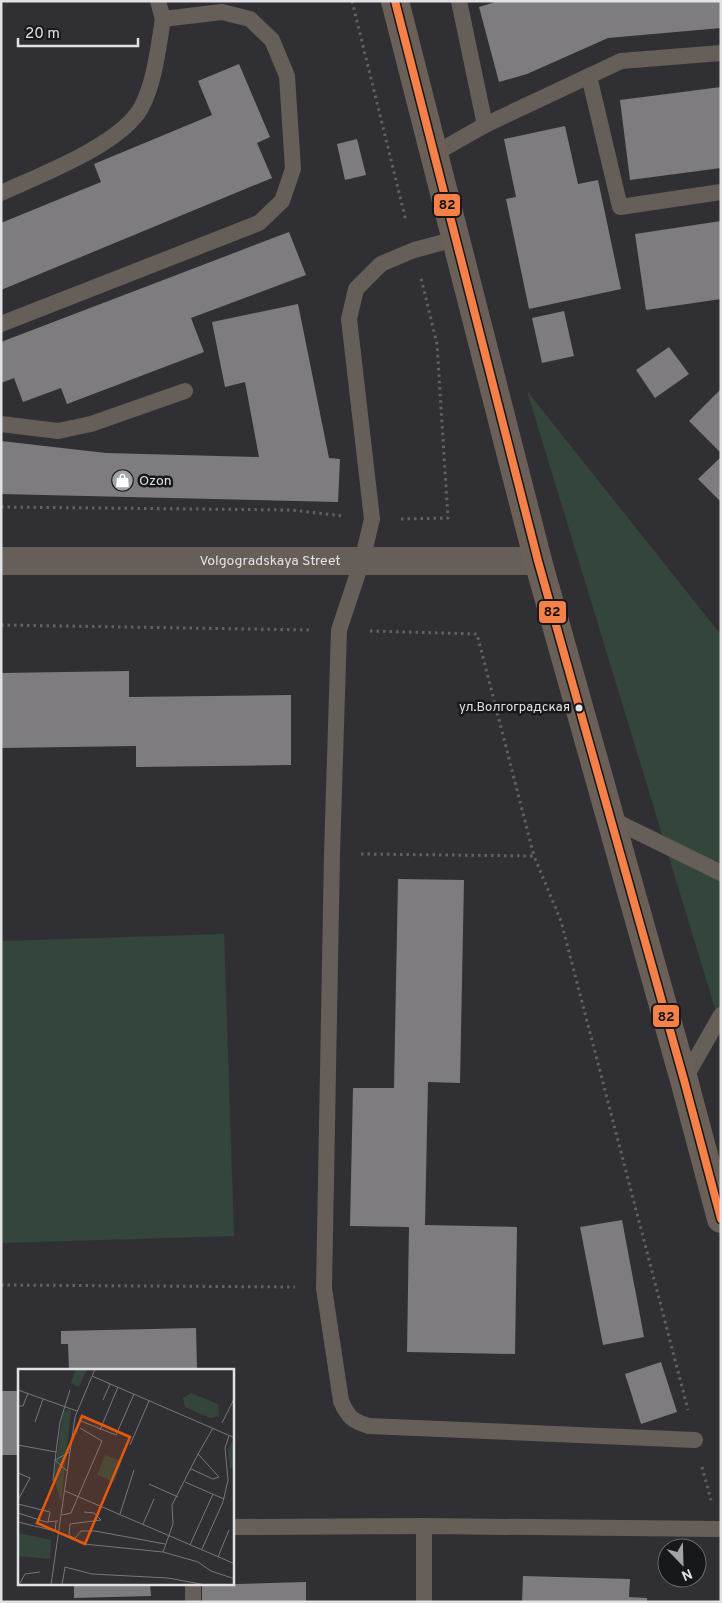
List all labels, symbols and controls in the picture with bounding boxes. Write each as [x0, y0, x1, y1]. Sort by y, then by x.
scale bar [18, 15, 138, 47]
text: 20 m [25, 25, 60, 44]
line badge: 82 [433, 193, 461, 217]
text: 82 [438, 197, 456, 214]
shop icon: Ozon [111, 469, 135, 493]
place label: Ozon [139, 473, 172, 490]
street label: Volgogradskaya Street [199, 553, 341, 570]
line badge: 82 [538, 600, 567, 624]
text: 82 [543, 604, 561, 621]
place label: ул.Волгоградская [459, 700, 570, 716]
marker: ул.Волгоградская [574, 703, 584, 713]
line badge: 82 [652, 1004, 680, 1028]
text: 82 [657, 1009, 675, 1026]
inset map [18, 1369, 234, 1586]
north arrow [657, 1538, 707, 1588]
text: N [679, 1564, 694, 1583]

